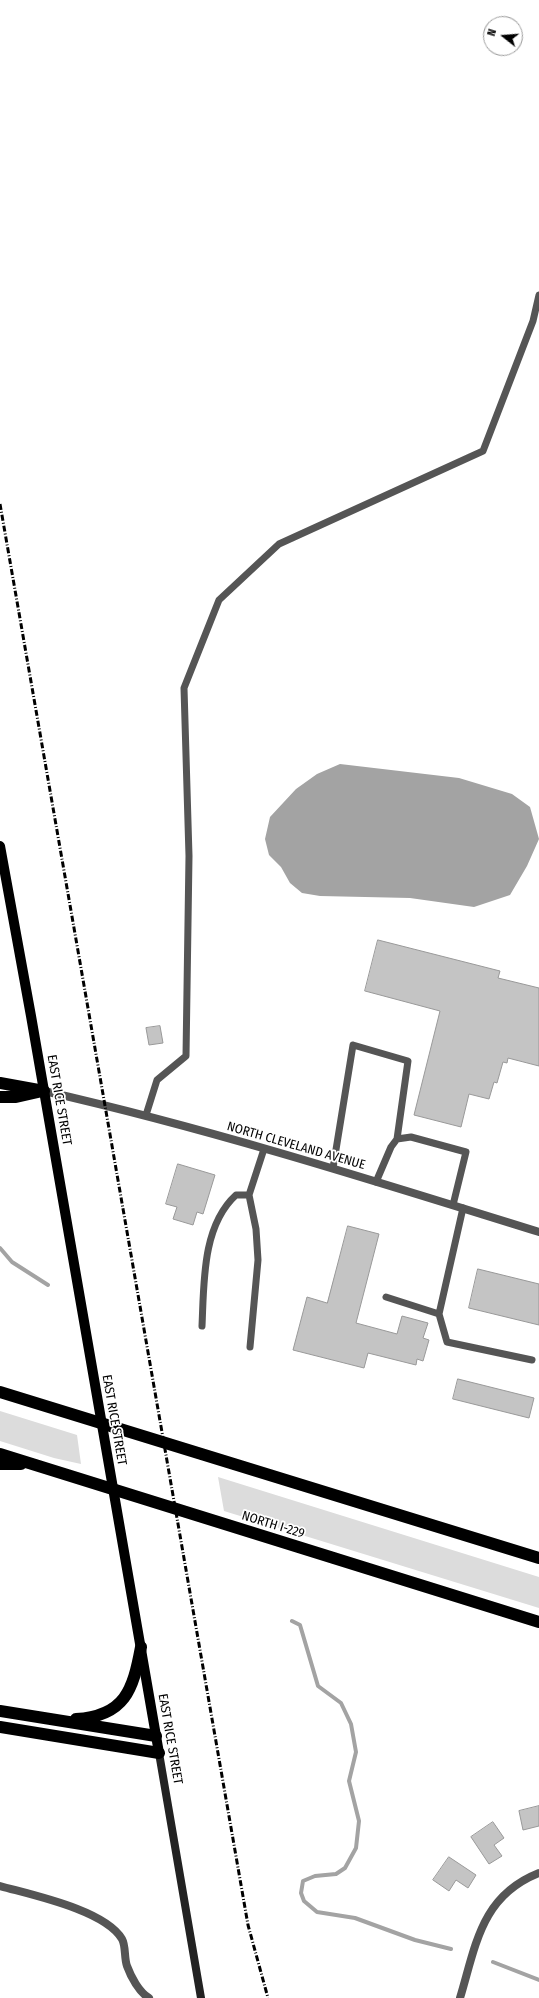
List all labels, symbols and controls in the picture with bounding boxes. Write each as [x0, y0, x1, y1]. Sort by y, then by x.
north arrow [483, 16, 523, 56]
text: N [485, 28, 499, 38]
street label: EAST RICE STREET [43, 1053, 75, 1147]
street label: NORTH CLEVELAND AVENUE [225, 1119, 367, 1173]
street label: EAST RICE STREET [98, 1373, 130, 1467]
street label: NORTH I-229 [240, 1508, 306, 1542]
street label: EAST RICE STREET [154, 1692, 186, 1786]

